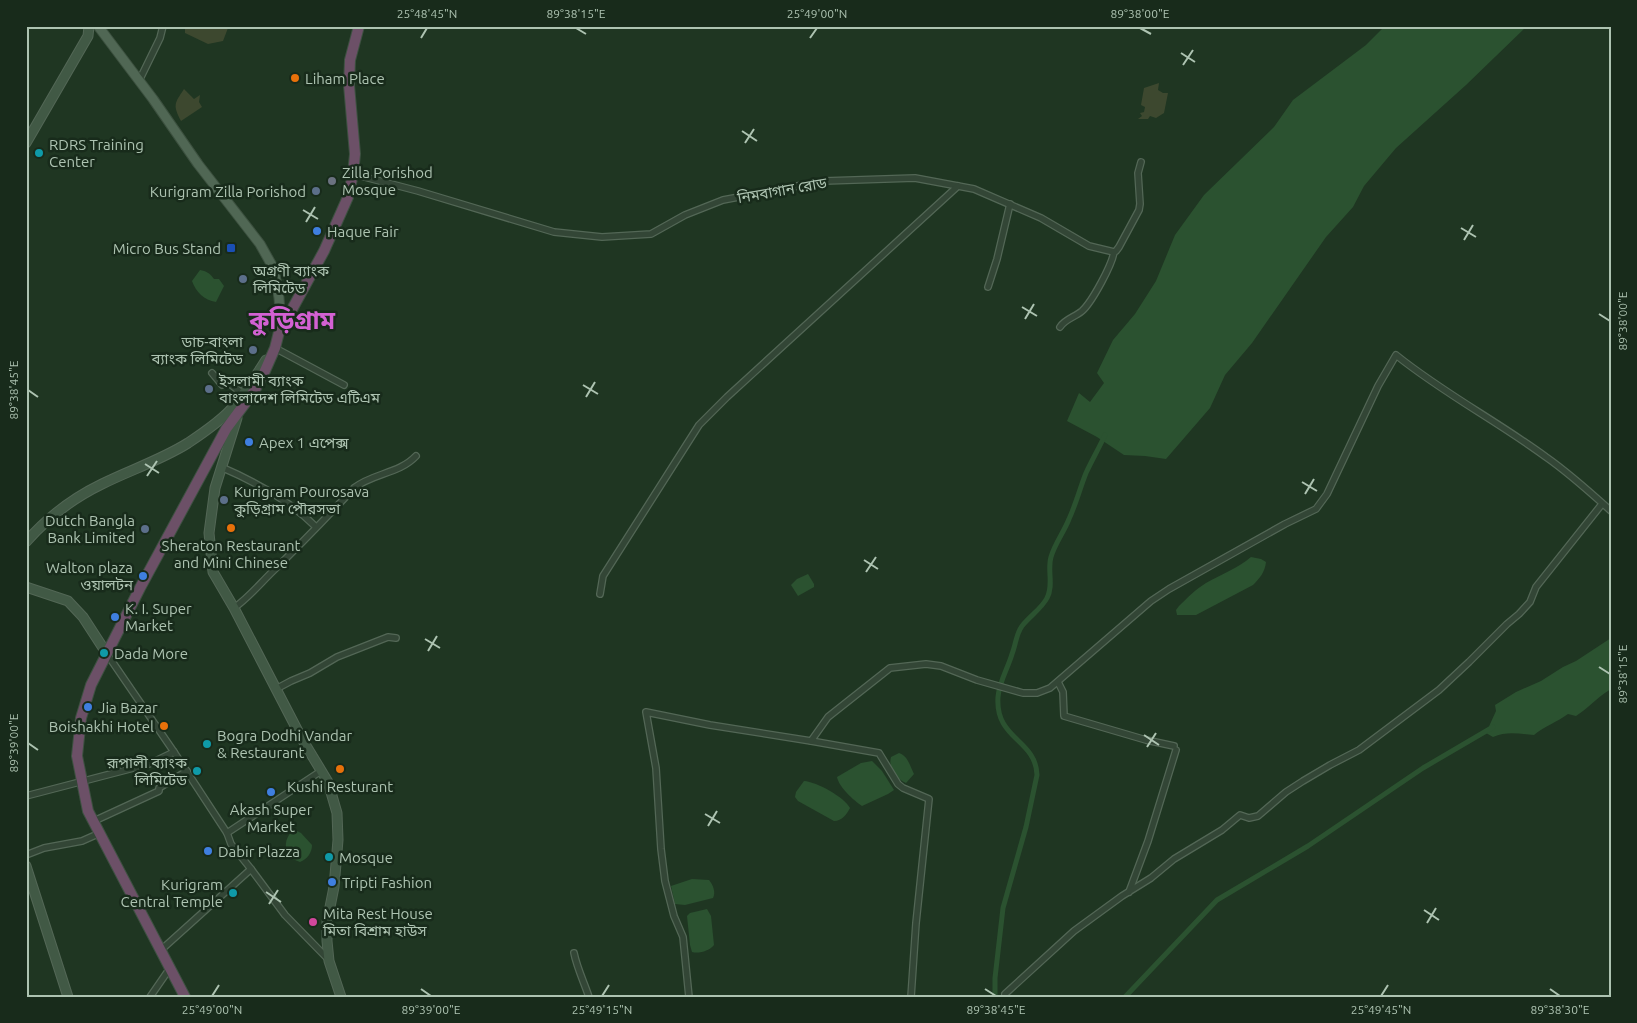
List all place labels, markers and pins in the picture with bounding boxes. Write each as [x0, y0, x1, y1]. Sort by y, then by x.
place label: Liham Place [305, 70, 385, 87]
marker: Liham Place [289, 72, 301, 84]
place label: RDRS Training Center [49, 136, 144, 170]
marker: RDRS Training Center [33, 147, 45, 159]
place label: Zilla Porishod Mosque [342, 164, 433, 198]
marker: Zilla Porishod Mosque [326, 175, 338, 187]
place label: Kurigram Zilla Porishod [150, 183, 306, 200]
marker: Kurigram Zilla Porishod [310, 185, 322, 197]
place label: Haque Fair [327, 223, 399, 240]
marker: Haque Fair [311, 225, 323, 237]
place label: Micro Bus Stand [113, 240, 221, 257]
marker: Micro Bus Stand [225, 242, 237, 254]
place label: অগ্রণী ব্যাংক লিমিটেড [252, 262, 330, 296]
marker: অগ্রণী ব্যাংক লিমিটেড [237, 273, 249, 285]
place label: ডাচ-বাংলা ব্যাংক লিমিটেড [150, 333, 244, 367]
marker: ডাচ-বাংলা ব্যাংক লিমিটেড [247, 344, 259, 356]
place label: ইসলামী ব্যাংক বাংলাদেশ লিমিটেড এটিএম [218, 372, 381, 406]
marker: ইসলামী ব্যাংক বাংলাদেশ লিমিটেড এটিএম [203, 383, 215, 395]
place label: Apex 1 এপেক্স [259, 434, 349, 451]
marker: Apex 1 এপেক্স [243, 436, 255, 448]
place label: Kurigram Pourosava কুড়িগ্রাম পৌরসভা [233, 483, 369, 518]
marker: Kurigram Pourosava কুড়িগ্রাম পৌরসভা [218, 494, 230, 506]
place label: Dutch Bangla Bank Limited [45, 512, 135, 546]
marker: Sheraton Restaurant and Mini Chinese [225, 522, 237, 534]
marker: Dutch Bangla Bank Limited [139, 523, 151, 535]
place label: Sheraton Restaurant and Mini Chinese [162, 537, 301, 571]
place label: Walton plaza ওয়ালটন [46, 559, 134, 593]
marker: Walton plaza ওয়ালটন [137, 570, 149, 582]
place label: K. I. Super Market [125, 600, 192, 634]
marker: K. I. Super Market [109, 611, 121, 623]
place label: Dada More [114, 645, 188, 662]
marker: Dada More [98, 647, 110, 659]
place label: Jia Bazar [98, 699, 158, 716]
marker: Jia Bazar [82, 701, 94, 713]
place label: Boishakhi Hotel [49, 718, 154, 735]
marker: Boishakhi Hotel [158, 720, 170, 732]
place label: Bogra Dodhi Vandar & Restaurant [217, 727, 353, 761]
marker: Bogra Dodhi Vandar & Restaurant [201, 738, 213, 750]
place label: রূপালী ব্যাংক লিমিটেড [106, 754, 188, 788]
marker: Kushi Resturant [334, 763, 346, 775]
marker: রূপালী ব্যাংক লিমিটেড [191, 765, 203, 777]
place label: Kushi Resturant [287, 778, 393, 795]
marker: Akash Super Market [265, 786, 277, 798]
place label: Akash Super Market [230, 801, 313, 835]
place label: Dabir Plazza [218, 843, 300, 860]
marker: Dabir Plazza [202, 845, 214, 857]
place label: Mosque [339, 849, 393, 866]
marker: Mosque [323, 851, 335, 863]
place label: Tripti Fashion [342, 874, 432, 891]
place label: Kurigram Central Temple [121, 876, 223, 910]
marker: Tripti Fashion [326, 876, 338, 888]
marker: Kurigram Central Temple [227, 887, 239, 899]
place label: Mita Rest House মিতা বিশ্রাম হাউস [322, 905, 433, 939]
marker: Mita Rest House মিতা বিশ্রাম হাউস [307, 916, 319, 928]

